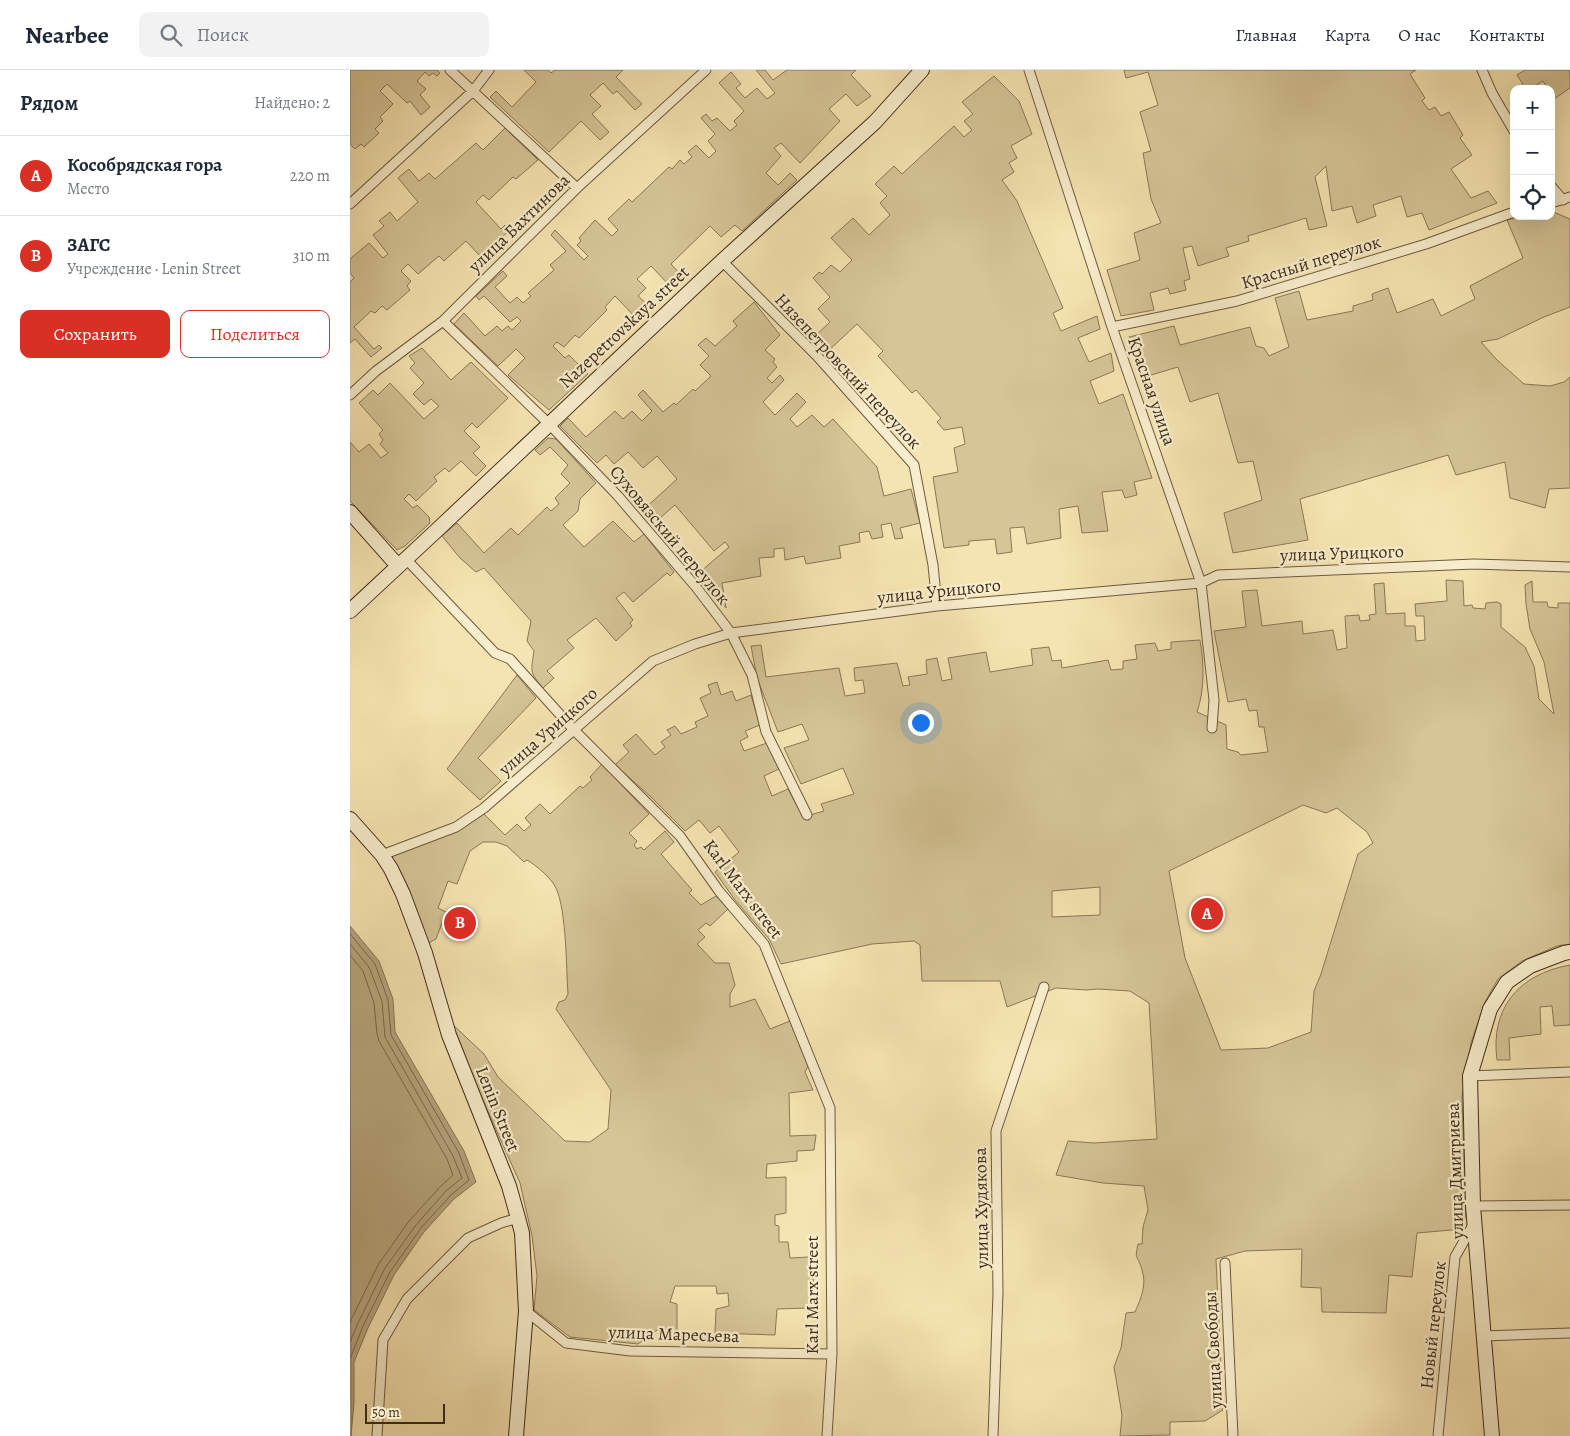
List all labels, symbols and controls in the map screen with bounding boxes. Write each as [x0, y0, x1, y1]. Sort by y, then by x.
search box [139, 12, 489, 57]
text: Nearbee [25, 19, 109, 51]
icon: search [157, 21, 185, 49]
text: Поиск [197, 22, 249, 48]
text: Главная [1236, 23, 1297, 47]
text: Карта [1325, 23, 1370, 47]
text: О нас [1398, 23, 1441, 47]
text: Контакты [1469, 23, 1545, 47]
map controls [1510, 85, 1555, 220]
button: + [1510, 85, 1555, 130]
text: Рядом [20, 89, 78, 117]
text: Найдено: 2 [254, 92, 330, 114]
button: − [1510, 130, 1555, 175]
text: Кособрядская гора [67, 152, 222, 178]
text: A [31, 165, 41, 187]
text: 220 m [290, 165, 330, 187]
street label: улица Бахтинова [462, 168, 575, 278]
button: locate [1510, 175, 1555, 220]
text: Место [67, 178, 110, 200]
street label: Красный переулок [1238, 229, 1384, 295]
text: ЗАГС [67, 232, 111, 258]
text: B [31, 245, 41, 267]
text: 310 m [293, 245, 330, 267]
text: Учреждение · Lenin Street [67, 258, 241, 280]
street label: Nazepetrovskaya street [554, 260, 694, 394]
street label: Нязепетровский переулок [769, 288, 927, 454]
button: Сохранить [20, 310, 170, 358]
button: Поделиться [180, 310, 330, 358]
street label: Красная улица [1122, 333, 1182, 449]
street label: Суховязский переулок [604, 460, 736, 610]
street label: улица Урицкого [1279, 539, 1404, 567]
street label: улица Урицкого [875, 573, 1002, 610]
street label: улица Урицкого [493, 681, 603, 781]
your location [908, 710, 934, 736]
street label: Karl Marx street [698, 834, 788, 944]
pin: A [1191, 895, 1223, 933]
pin: B [444, 904, 476, 942]
street label: Lenin Street [470, 1063, 526, 1155]
street label: улица Дмитриева [1441, 1102, 1469, 1241]
street label: улица Худякова [968, 1146, 994, 1270]
street label: Karl Marx street [800, 1236, 824, 1354]
street label: Новый переулок [1414, 1260, 1452, 1390]
street label: улица Свободы [1198, 1291, 1228, 1410]
street label: улица Маресьева [607, 1320, 741, 1348]
scale bar [365, 1401, 445, 1424]
text: 50 m [372, 1403, 400, 1422]

